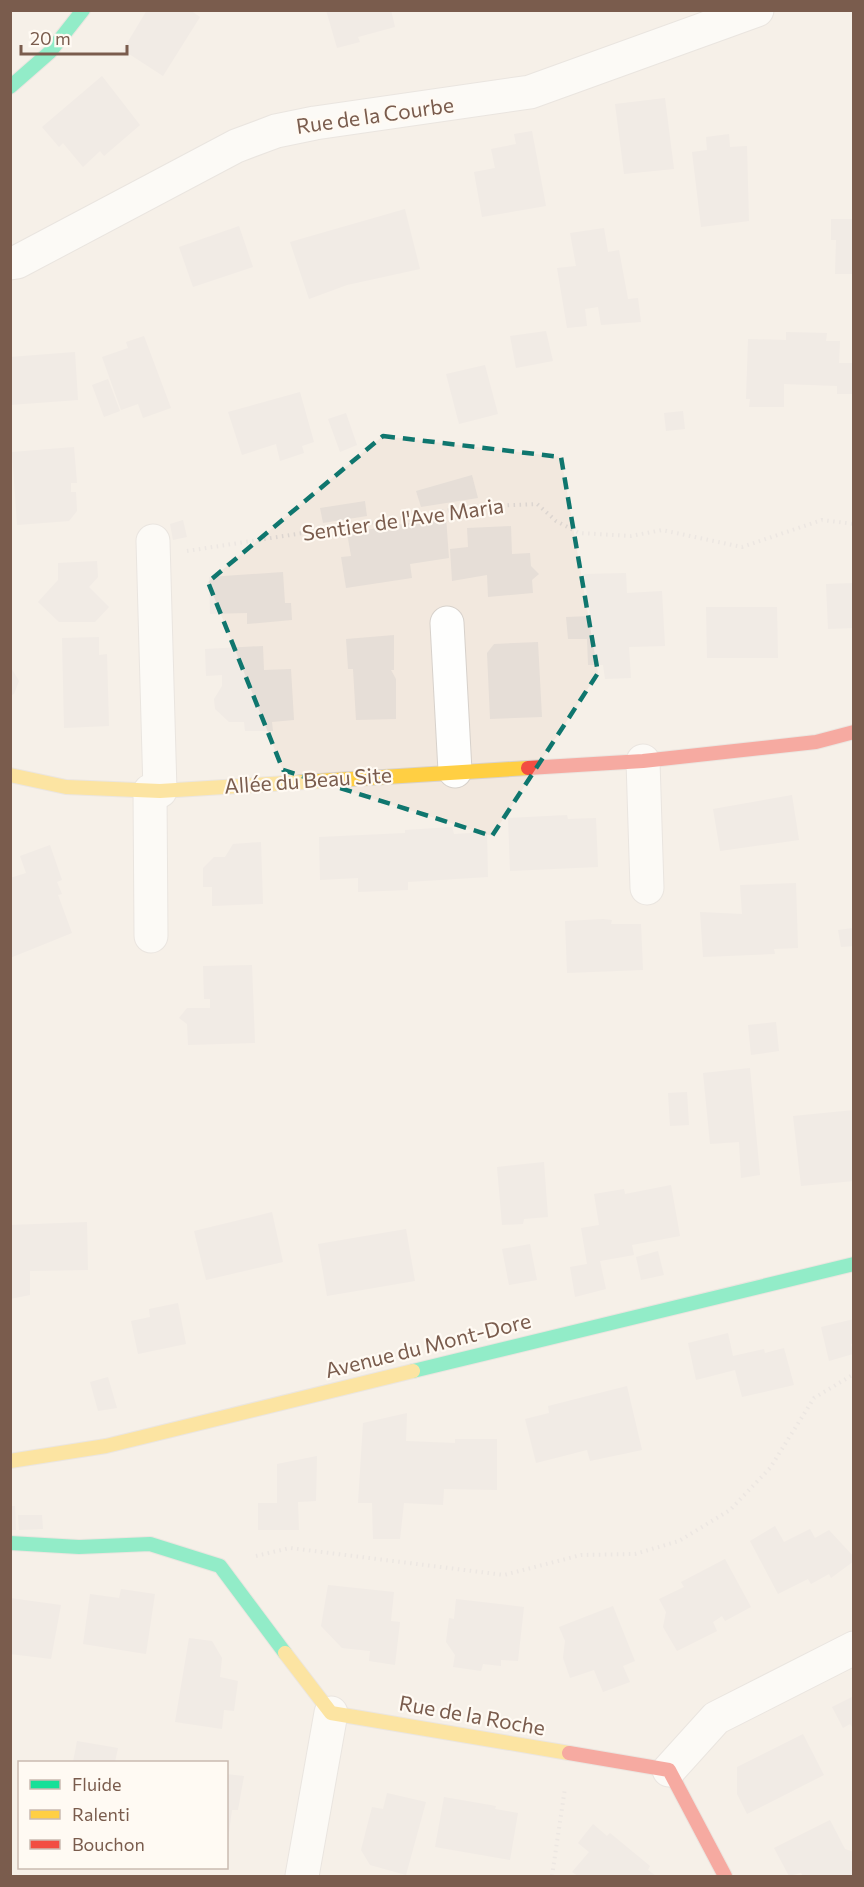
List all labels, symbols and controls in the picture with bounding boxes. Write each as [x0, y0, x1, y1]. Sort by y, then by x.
scale bar [21, 18, 128, 56]
text: 20 m [30, 27, 71, 49]
street label: Rue de la Courbe [294, 91, 455, 138]
street label: Sentier de l'Ave Maria [300, 492, 505, 545]
street label: Allée du Beau Site [223, 761, 392, 798]
street label: Avenue du Mont-Dore [322, 1307, 533, 1382]
street label: Rue de la Roche [397, 1689, 547, 1740]
legend [18, 1761, 228, 1869]
text: Fluide [72, 1773, 121, 1795]
text: Ralenti [72, 1803, 130, 1825]
text: Bouchon [72, 1833, 145, 1855]

